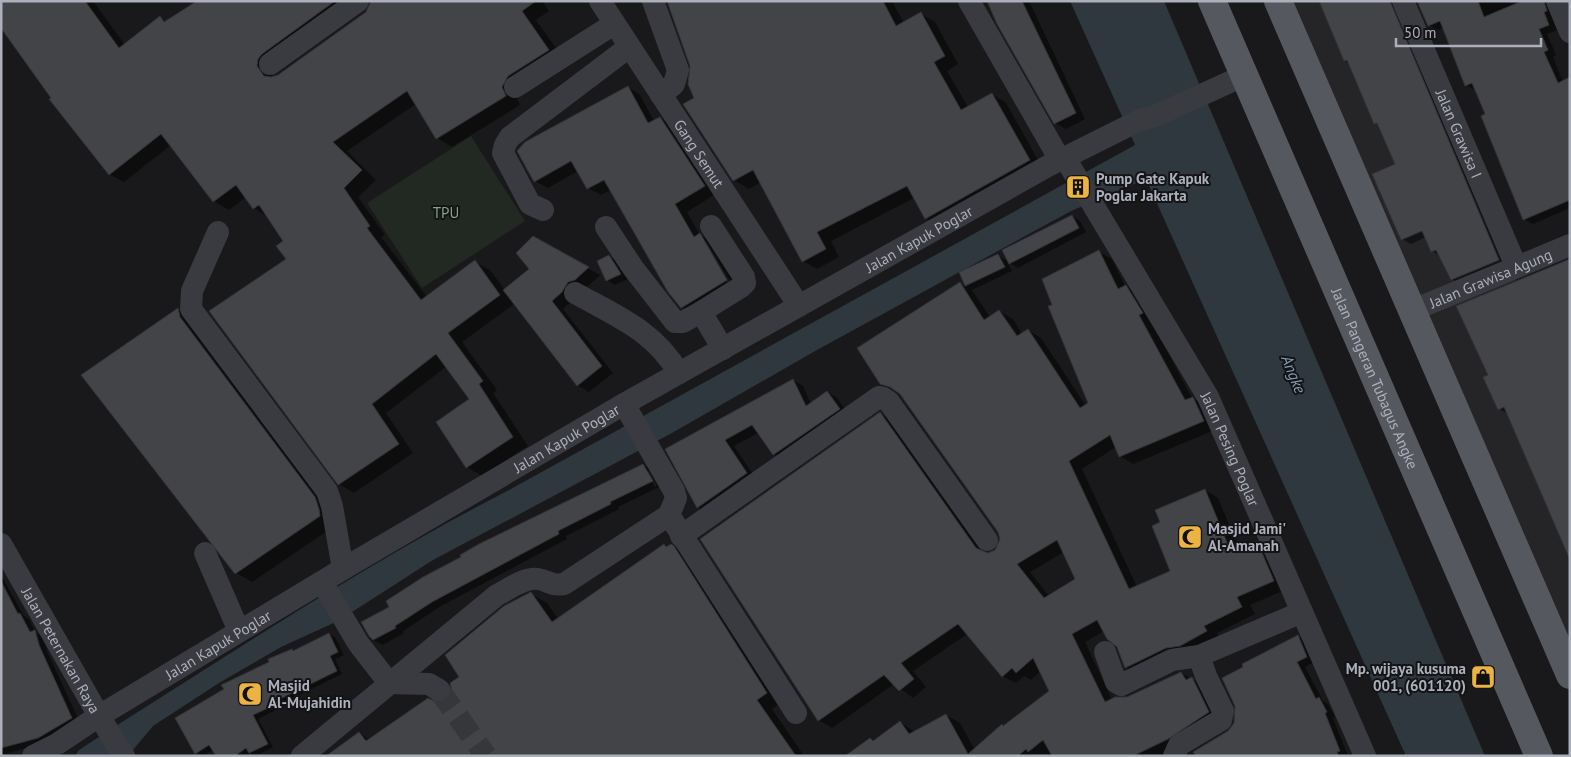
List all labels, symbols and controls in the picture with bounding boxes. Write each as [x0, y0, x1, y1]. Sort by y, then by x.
scale bar [1396, 15, 1541, 47]
text: 50 m [1404, 23, 1437, 42]
street label: Jalan Grawisa I [1432, 85, 1487, 181]
street label: Gang Semut [670, 116, 729, 191]
place label: Pump Gate Kapuk Poglar Jakarta [1096, 169, 1210, 205]
building icon: Pump Gate Kapuk Poglar Jakarta [1065, 174, 1091, 200]
street label: Jalan Kapuk Poglar [861, 201, 976, 277]
park label: TPU [433, 203, 459, 222]
street label: Jalan Grawisa Agung [1425, 244, 1555, 312]
street label: Jalan Pangeran Tubagus Angke [1327, 284, 1423, 472]
water label: Angke [1277, 351, 1311, 397]
street label: Jalan Pesing Poglar [1197, 387, 1264, 509]
street label: Jalan Kapuk Poglar [509, 399, 623, 477]
place label: Masjid Jami' Al-Amanah [1208, 519, 1286, 555]
mosque icon: Masjid Jami' Al-Amanah [1177, 524, 1203, 550]
street label: Jalan Peternakan Raya [17, 583, 105, 717]
street label: Jalan Kapuk Poglar [161, 605, 274, 684]
place label: Mp. wijaya kusuma 001, (601120) [1346, 659, 1466, 695]
shop icon: Mp. wijaya kusuma 001, (601120) [1470, 664, 1496, 690]
place label: Masjid Al-Mujahidin [268, 676, 351, 712]
mosque icon: Masjid Al-Mujahidin [237, 681, 263, 707]

